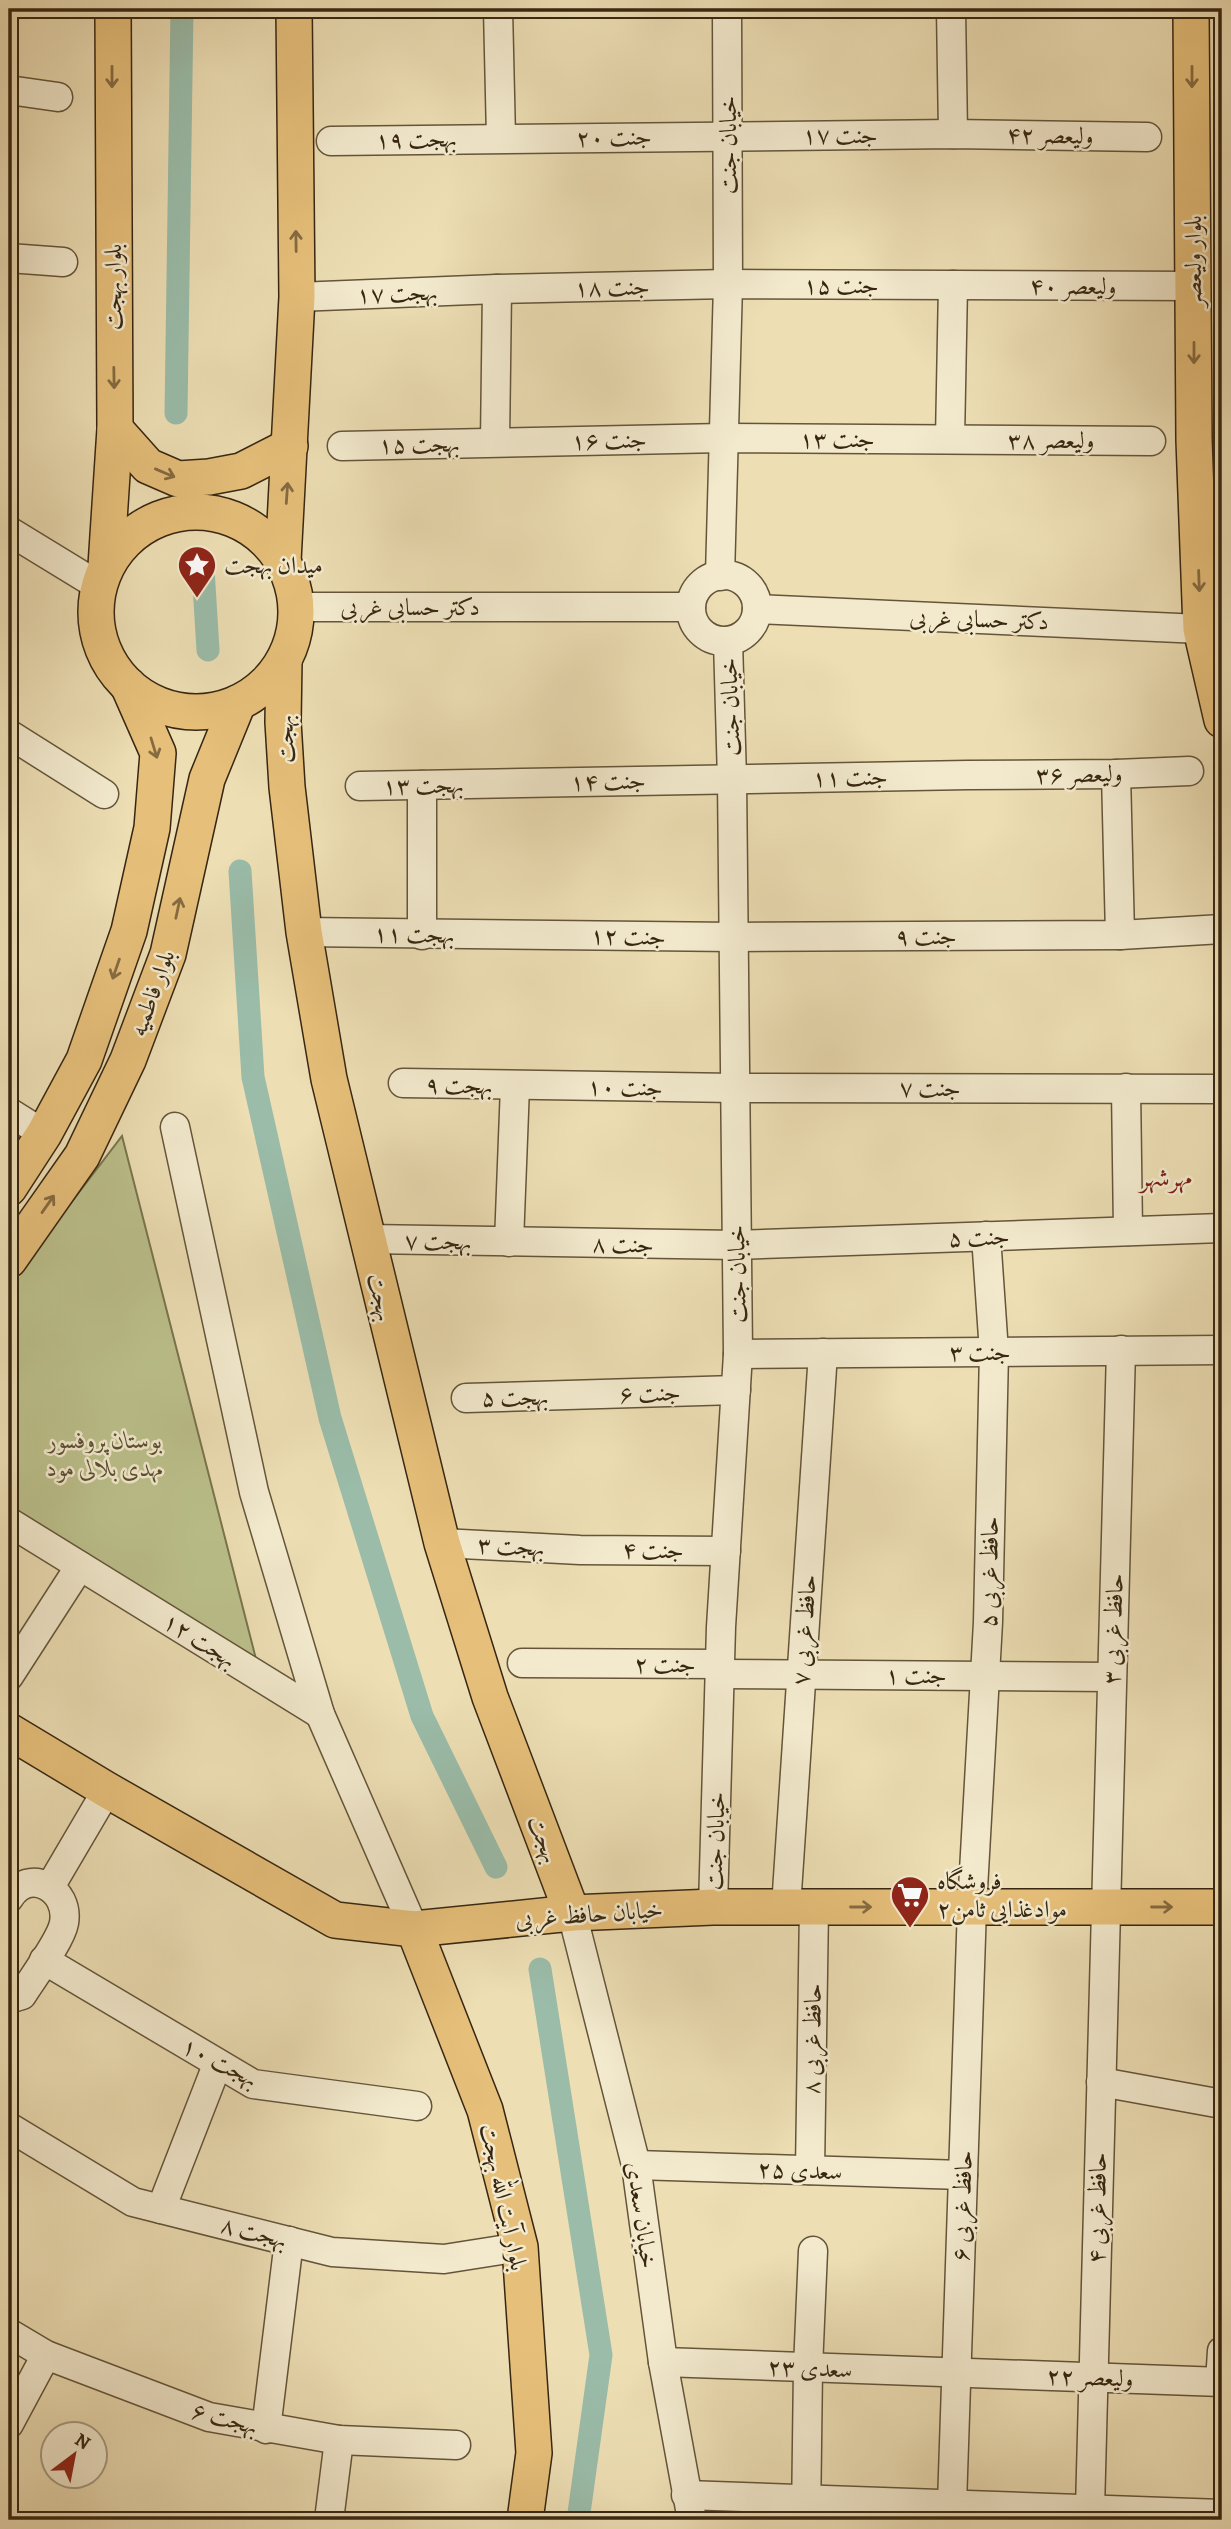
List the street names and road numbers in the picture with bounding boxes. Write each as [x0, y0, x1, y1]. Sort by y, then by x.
street label: خیابان جنت [712, 96, 744, 194]
street label: ولیعصر ۴۲ [1006, 118, 1094, 152]
street label: جنت ۱۷ [802, 119, 878, 151]
street label: جنت ۲۰ [576, 120, 652, 154]
street label: بهجت ۱۹ [375, 122, 457, 156]
street label: بلوار ولیعصر [1177, 215, 1209, 310]
street label: بلوار بهجت [97, 244, 129, 330]
street label: جنت ۱۵ [803, 269, 879, 301]
street label: جنت ۱۸ [574, 270, 650, 304]
street label: ولیعصر ۴۰ [1030, 270, 1116, 302]
street label: بهجت ۱۷ [356, 276, 438, 310]
street label: جنت ۱۶ [571, 423, 647, 457]
street label: جنت ۱۳ [799, 423, 875, 455]
street label: ولیعصر ۳۸ [1008, 424, 1094, 456]
street label: بهجت ۱۵ [378, 427, 460, 461]
street label: دکتر حسابی غربی [340, 591, 480, 624]
street label: دکتر حسابی غربی [909, 601, 1049, 638]
street label: خیابان جنت [712, 657, 748, 757]
street label: بهجت [268, 714, 302, 764]
street label: ولیعصر ۳۶ [1035, 757, 1123, 791]
street label: جنت ۱۱ [812, 760, 888, 794]
street label: جنت ۱۴ [570, 764, 646, 798]
street label: بهجت ۱۳ [382, 768, 464, 802]
street label: بهجت ۱۱ [373, 917, 455, 951]
street label: جنت ۱۲ [590, 919, 666, 953]
street label: جنت ۹ [895, 920, 957, 952]
street label: بلوار فاطمیه [122, 945, 182, 1041]
street label: بهجت ۹ [425, 1068, 493, 1102]
street label: جنت ۱۰ [587, 1070, 663, 1104]
street label: جنت ۷ [899, 1072, 961, 1104]
street label: جنت ۵ [948, 1220, 1010, 1254]
street label: بهجت ۷ [404, 1224, 472, 1258]
street label: خیابان جنت [720, 1225, 754, 1323]
street label: جنت ۸ [592, 1227, 654, 1261]
street label: بهجت [360, 1270, 402, 1324]
street label: جنت ۳ [949, 1336, 1011, 1368]
street label: جنت ۶ [619, 1376, 681, 1410]
street label: بهجت ۵ [481, 1380, 549, 1414]
street label: حافظ غربی ۵ [972, 1516, 1007, 1628]
street label: بهجت ۳ [477, 1528, 545, 1564]
street label: جنت ۴ [622, 1534, 684, 1566]
street label: حافظ غربی ۷ [784, 1573, 825, 1687]
street label: حافظ غربی ۳ [1095, 1573, 1132, 1685]
street label: بهجت ۱۲ [157, 1605, 243, 1675]
street label: جنت ۲ [634, 1648, 696, 1680]
street label: جنت ۱ [885, 1659, 947, 1691]
street label: خیابان جنت [697, 1791, 733, 1891]
street label: بهجت [520, 1811, 568, 1867]
street label: خیابان حافظ غربی [514, 1893, 664, 1936]
street label: حافظ غربی ۸ [795, 1983, 830, 2095]
street label: بهجت ۱۰ [176, 2029, 264, 2095]
street label: بلوار آیت الله بهجت [473, 2120, 538, 2274]
street label: حافظ غربی ۶ [944, 2150, 981, 2262]
street label: حافظ غربی ۴ [1080, 2152, 1115, 2264]
street label: سعدی ۲۵ [757, 2153, 843, 2187]
street label: خیابان سعدی [619, 2159, 665, 2271]
street label: بهجت ۸ [217, 2208, 291, 2256]
street label: سعدی ۲۳ [767, 2351, 853, 2385]
street label: ولیعصر ۲۲ [1046, 2359, 1134, 2395]
street label: بهجت ۶ [188, 2394, 262, 2442]

